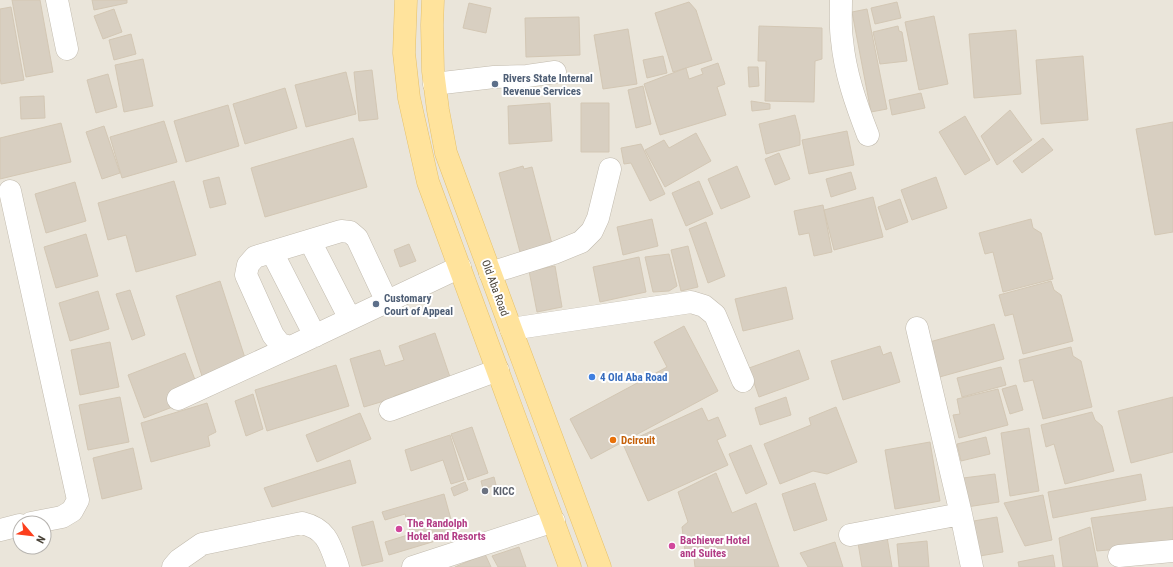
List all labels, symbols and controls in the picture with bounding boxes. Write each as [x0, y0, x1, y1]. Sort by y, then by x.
place label: Rivers State Internal Revenue Services [503, 72, 593, 98]
marker: Rivers State Internal Revenue Services [490, 79, 500, 89]
street label: Old Aba Road [479, 258, 511, 318]
place label: Customary Court of Appeal [384, 292, 453, 318]
marker: Customary Court of Appeal [371, 299, 381, 309]
place label: 4 Old Aba Road [600, 371, 667, 384]
marker: 4 Old Aba Road [587, 372, 597, 382]
place label: Dcircuit [621, 434, 656, 447]
marker: Dcircuit [608, 435, 618, 445]
place label: KICC [493, 485, 515, 498]
marker: KICC [480, 486, 490, 496]
north arrow [12, 515, 52, 555]
place label: The Randolph Hotel and Resorts [407, 517, 486, 543]
marker: The Randolph Hotel and Resorts [394, 524, 404, 534]
text: N [33, 533, 48, 546]
place label: Bachiever Hotel and Suites [680, 534, 750, 560]
marker: Bachiever Hotel and Suites [667, 541, 677, 551]

